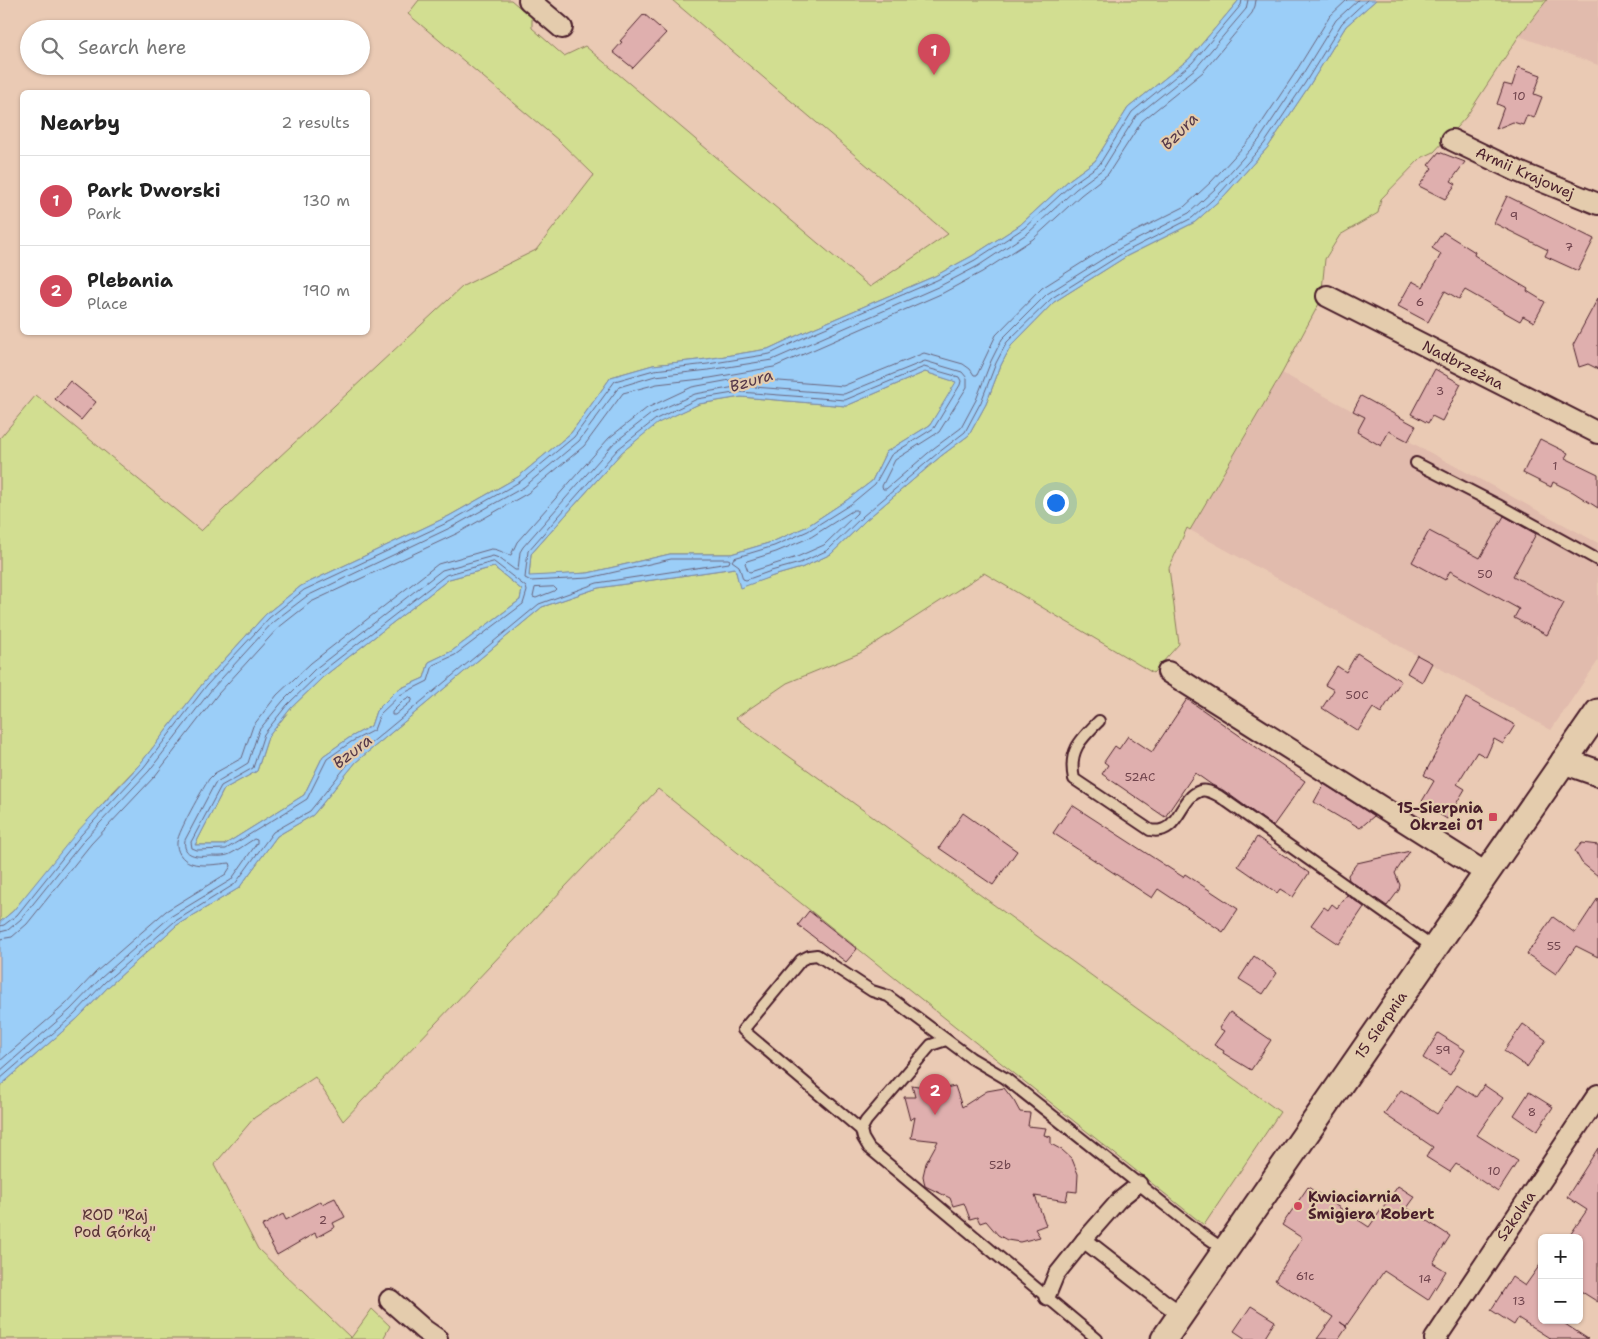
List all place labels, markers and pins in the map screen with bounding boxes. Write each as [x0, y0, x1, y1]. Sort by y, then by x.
pin: 1 [918, 34, 950, 75]
place label: 15-Sierpnia Okrzei 01 [1397, 798, 1484, 835]
marker: 15-Sierpnia Okrzei 01 [1487, 811, 1499, 823]
pin: 2 [919, 1074, 951, 1115]
place label: Kwiaciarnia Śmigiera Robert [1308, 1187, 1434, 1224]
marker: Kwiaciarnia Śmigiera Robert [1292, 1200, 1304, 1212]

